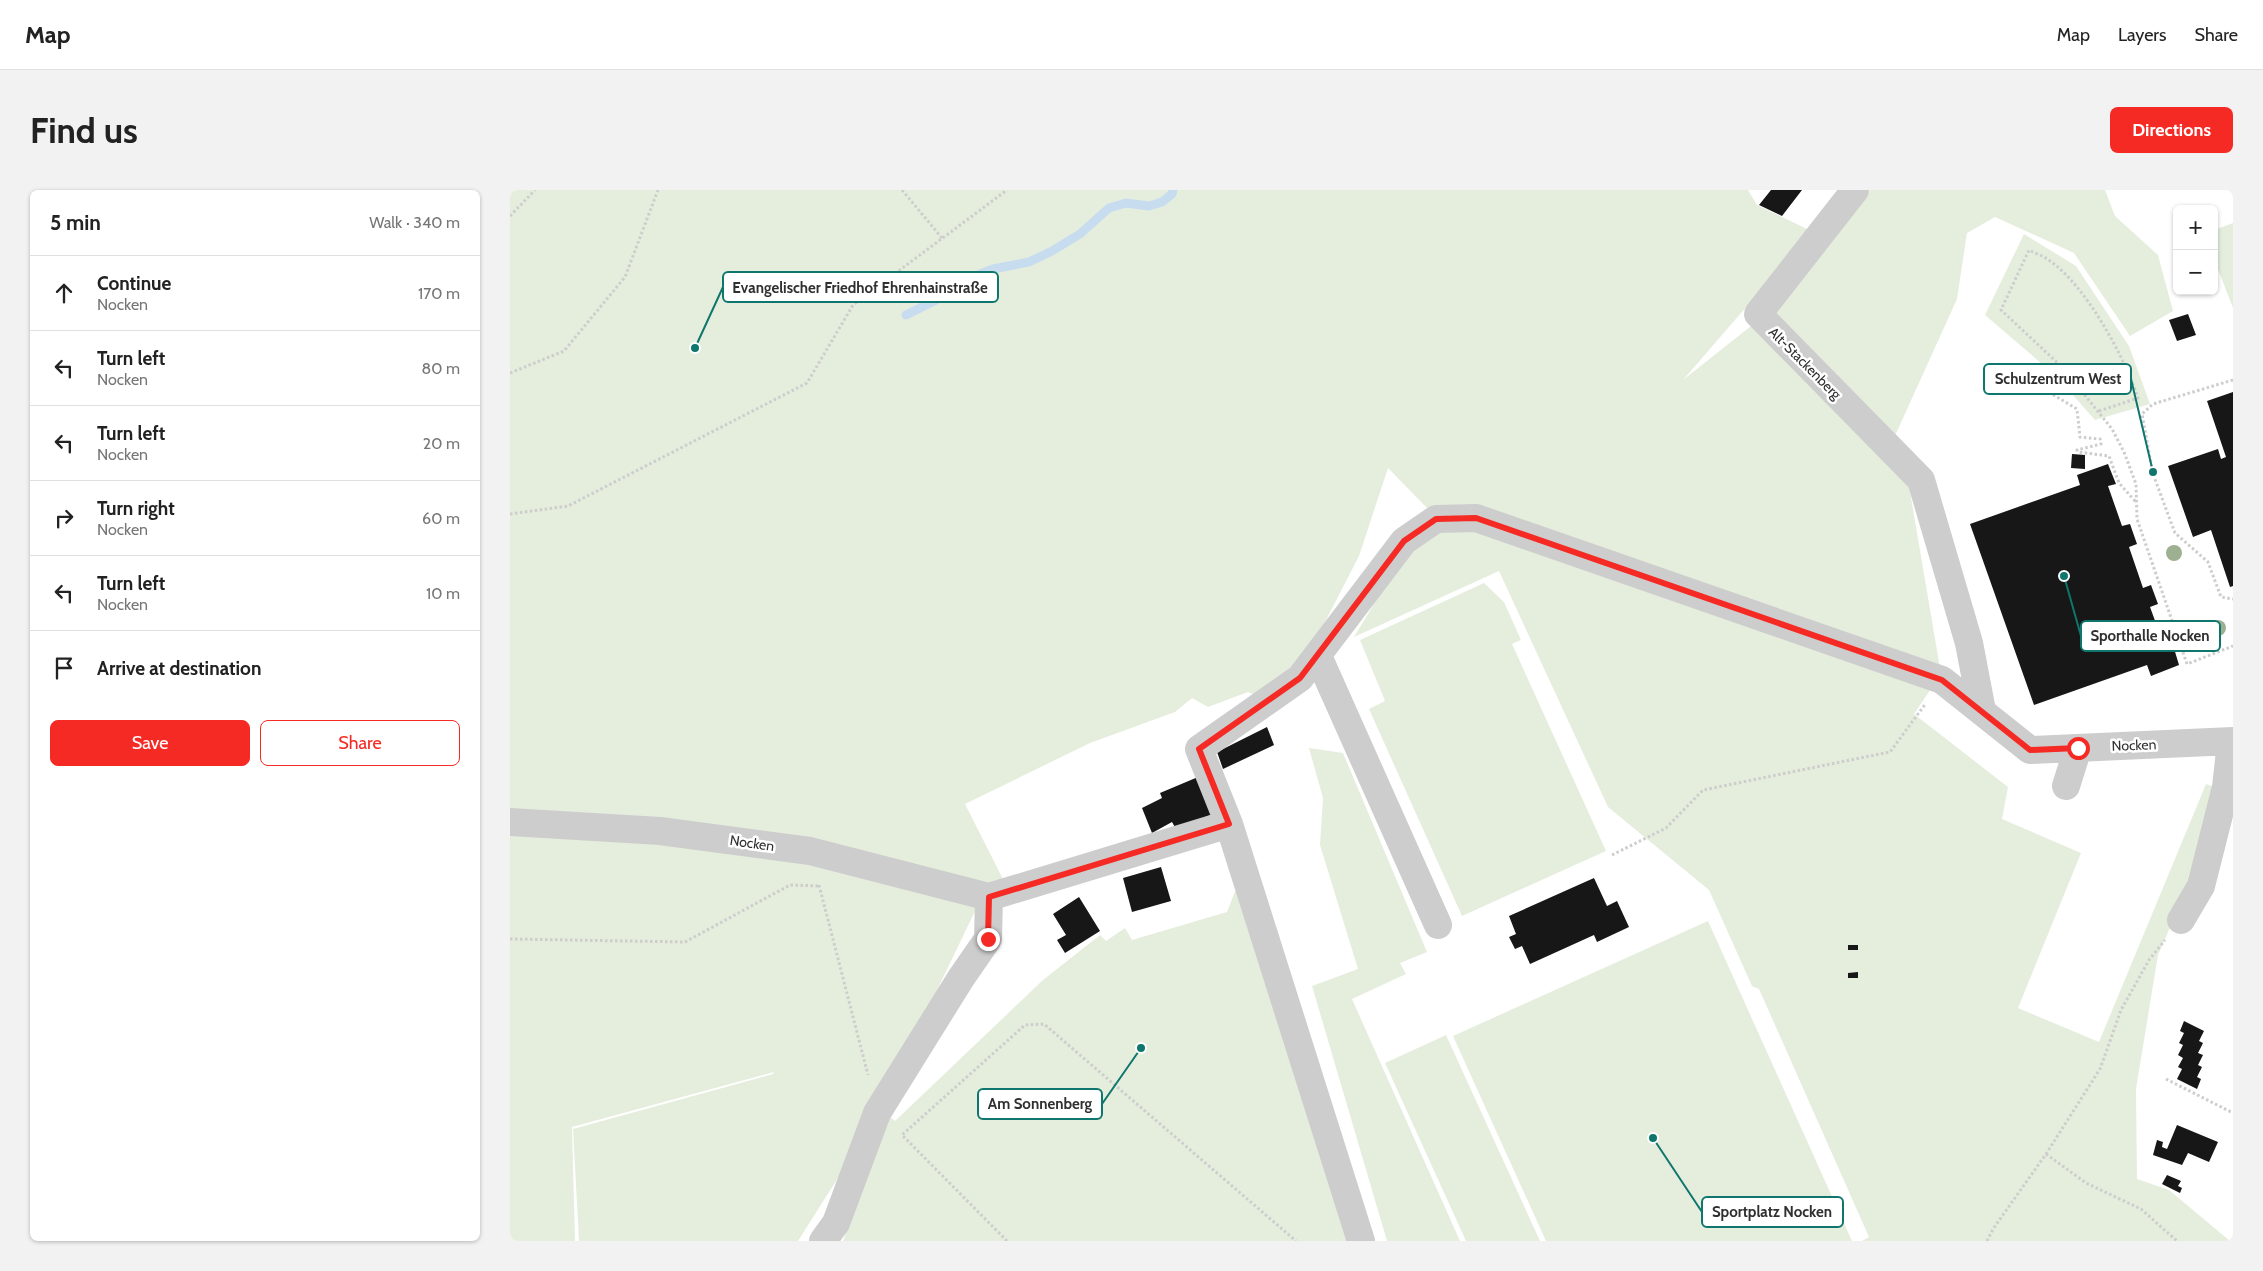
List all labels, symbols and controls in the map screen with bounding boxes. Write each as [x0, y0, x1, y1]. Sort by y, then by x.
text: Map [25, 20, 71, 49]
text: Map [2057, 24, 2090, 46]
text: Layers [2118, 24, 2167, 46]
text: Share [2195, 24, 2238, 46]
button: Directions [2110, 107, 2233, 153]
text: Find us [30, 109, 138, 152]
map controls [2173, 205, 2218, 295]
button: + [2173, 205, 2218, 250]
text: 5 min [50, 210, 101, 235]
text: Walk · 340 m [369, 213, 460, 232]
button: − [2173, 250, 2218, 295]
text: Continue [97, 272, 171, 295]
callout: Evangelischer Friedhof Ehrenhainstraße [723, 272, 998, 302]
icon: ahead [50, 279, 78, 307]
text: Evangelischer Friedhof Ehrenhainstraße [732, 279, 988, 297]
text: 170 m [418, 284, 460, 303]
text: Nocken [97, 295, 148, 314]
street label: Alt-Stackenberg [1765, 323, 1846, 404]
text: Turn left [97, 347, 165, 370]
icon: left [50, 354, 78, 382]
text: 80 m [422, 359, 460, 378]
callout: Schulzentrum West [1984, 364, 2131, 394]
text: Nocken [97, 370, 148, 389]
text: Schulzentrum West [1995, 370, 2121, 388]
text: Turn left [97, 422, 165, 445]
icon: left [50, 429, 78, 457]
text: 20 m [423, 434, 460, 453]
text: Nocken [97, 445, 148, 464]
text: Turn right [97, 497, 175, 520]
icon: right [50, 504, 78, 532]
text: 60 m [422, 509, 460, 528]
text: Nocken [97, 520, 148, 539]
text: Turn left [97, 572, 165, 595]
icon: left [50, 579, 78, 607]
text: 10 m [426, 584, 460, 603]
text: Nocken [97, 595, 148, 614]
callout: Sporthalle Nocken [2081, 621, 2220, 651]
text: Sporthalle Nocken [2090, 627, 2210, 645]
icon: arrive [50, 654, 78, 682]
text: Arrive at destination [97, 657, 261, 680]
button: Save [50, 720, 250, 766]
button: Share [260, 720, 460, 766]
street label: Nocken [2111, 735, 2157, 755]
route start [2067, 737, 2090, 760]
street label: Nocken [729, 831, 776, 855]
route end [977, 928, 1000, 951]
callout: Am Sonnenberg [978, 1089, 1102, 1119]
text: Am Sonnenberg [988, 1095, 1093, 1113]
callout: Sportplatz Nocken [1702, 1197, 1843, 1227]
text: Sportplatz Nocken [1712, 1203, 1832, 1221]

